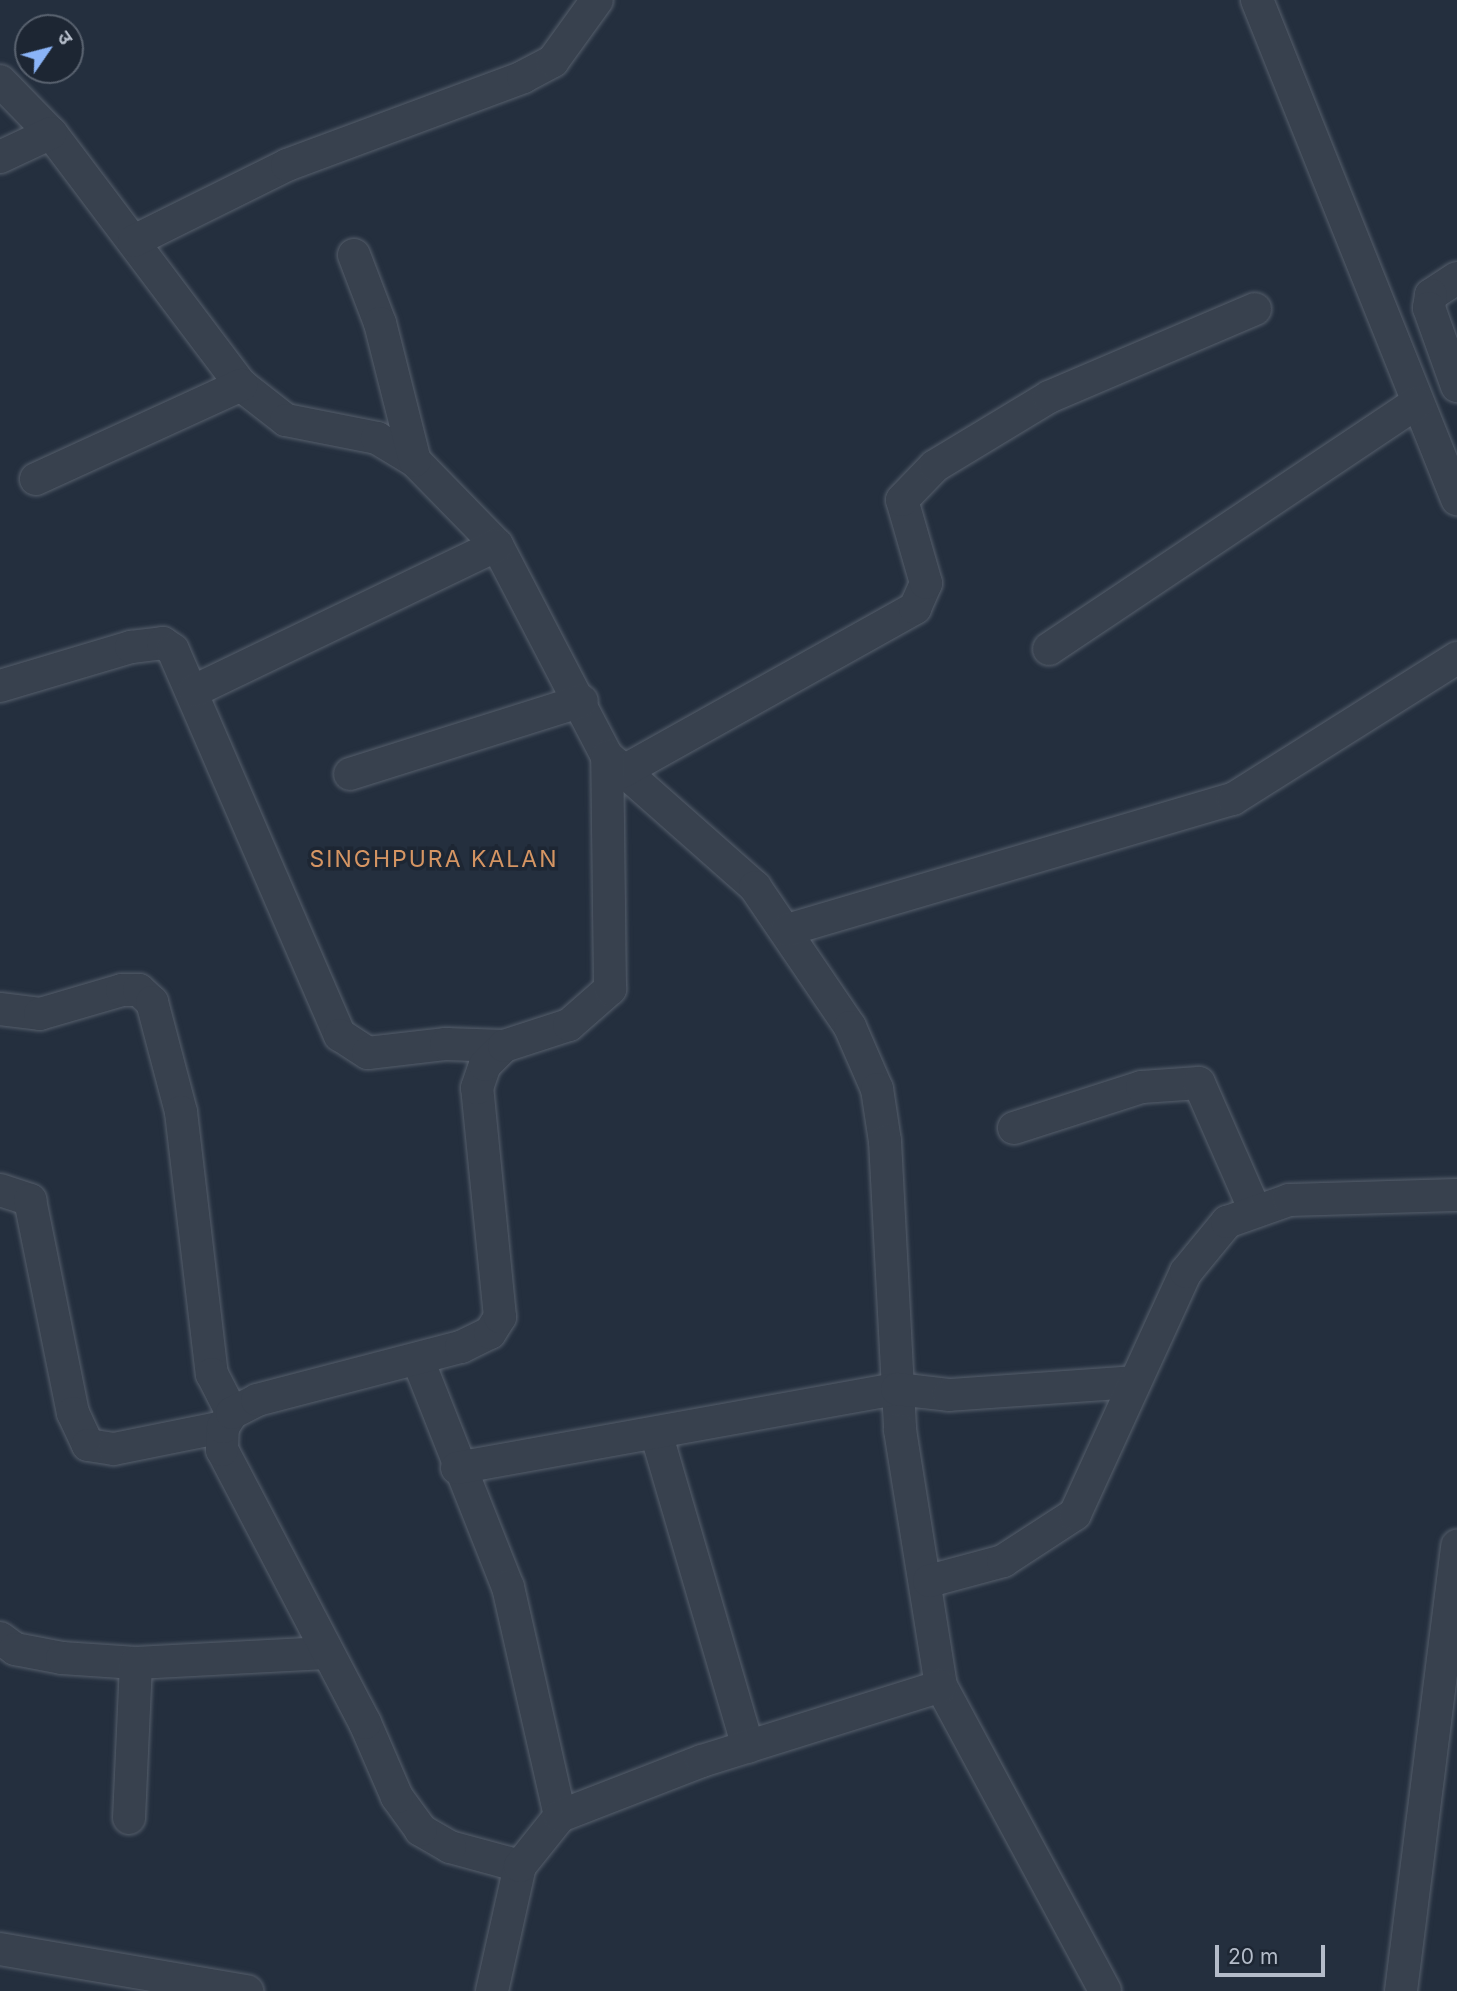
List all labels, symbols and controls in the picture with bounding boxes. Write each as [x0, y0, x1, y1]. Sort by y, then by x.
north arrow [14, 14, 84, 84]
text: उ [52, 27, 78, 49]
district label: SINGHPURA KALAN [311, 845, 557, 873]
scale bar [1219, 1932, 1329, 1976]
text: 20 m [1228, 1944, 1278, 1969]

